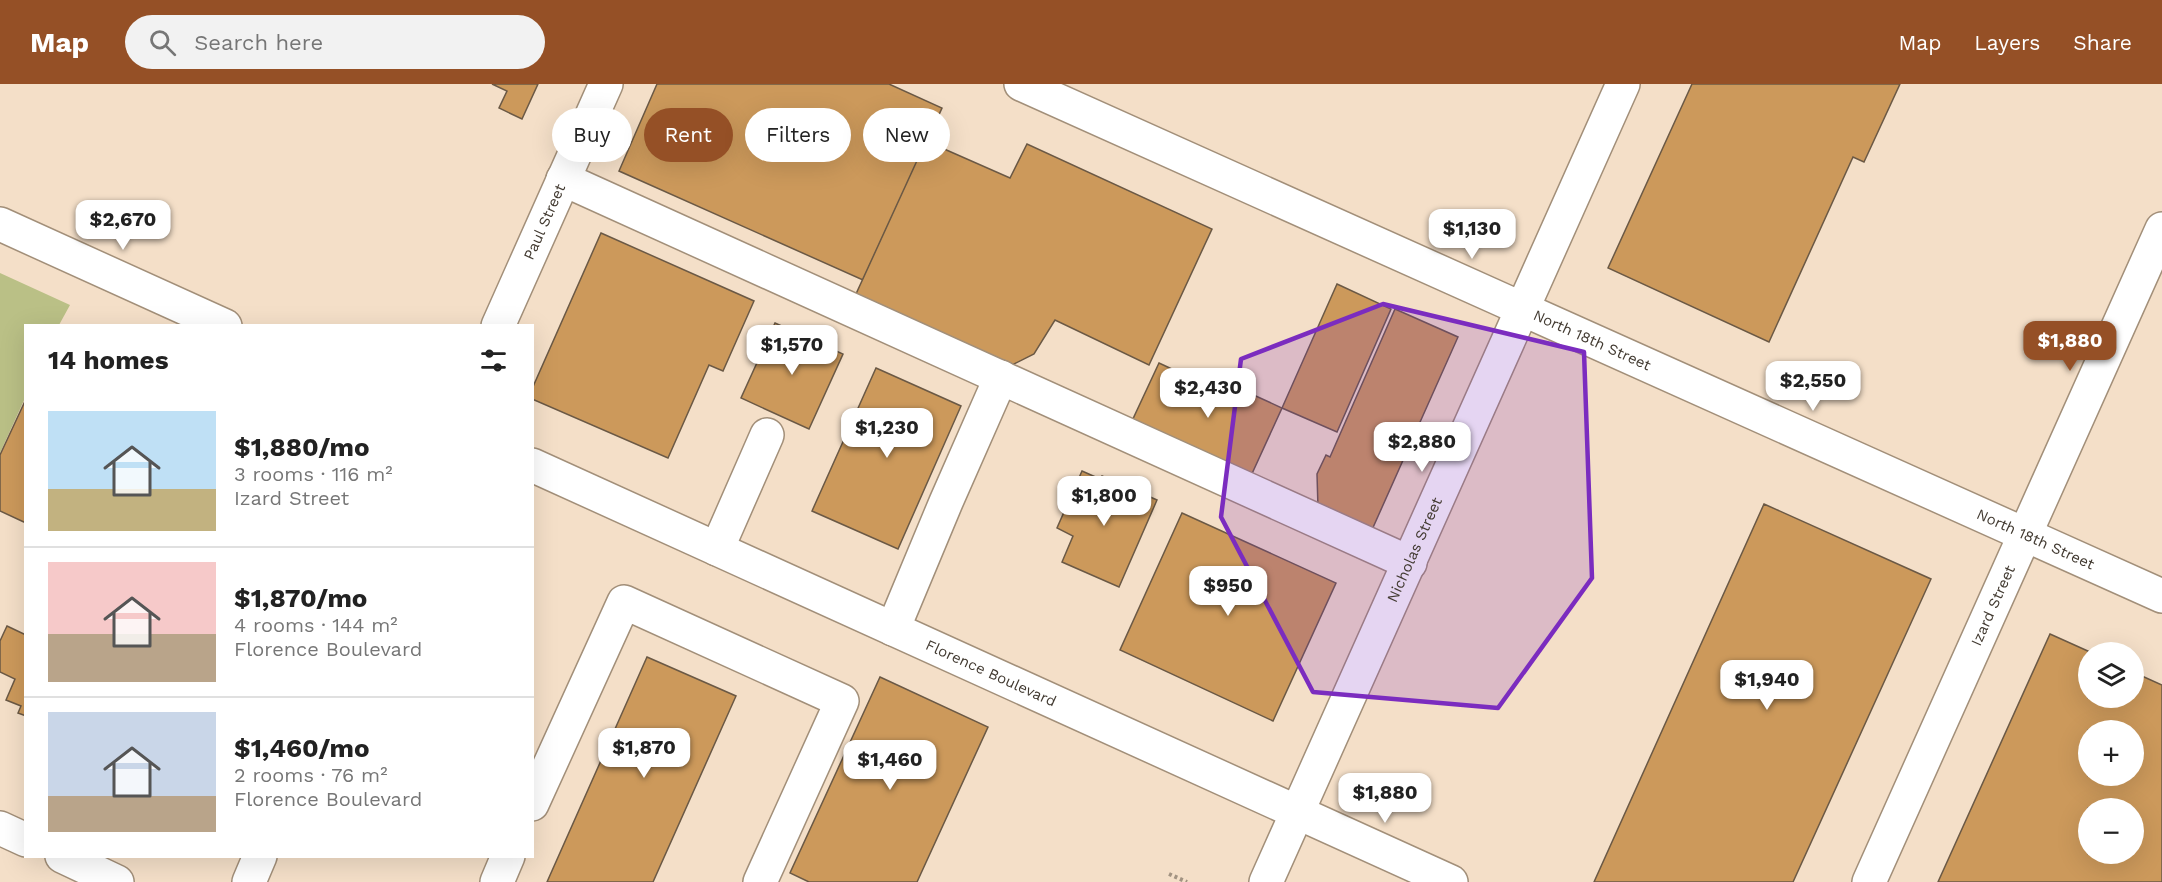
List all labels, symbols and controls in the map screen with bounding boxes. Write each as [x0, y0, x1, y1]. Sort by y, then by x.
search box [125, 15, 545, 69]
text: Map [30, 26, 89, 59]
icon: search [146, 26, 179, 59]
text: Search here [194, 30, 323, 55]
text: Map [1898, 30, 1941, 55]
text: Layers [1974, 30, 2040, 55]
text: Share [2073, 30, 2132, 55]
chip: Buy [552, 108, 632, 162]
chip: Rent [644, 108, 733, 162]
chip: Filters [745, 108, 851, 162]
chip: New [863, 108, 950, 162]
street label: Paul Street [520, 180, 570, 263]
pin: $2,670 [74, 200, 172, 251]
text: $2,670 [90, 207, 156, 231]
pin: $1,130 [1423, 209, 1521, 260]
text: $1,130 [1443, 216, 1501, 240]
street label: North 18th Street [1531, 306, 1654, 375]
pin: $1,880 [2021, 321, 2119, 372]
pin: $1,570 [743, 325, 841, 376]
text: $1,880 [2037, 328, 2103, 352]
text: $1,570 [761, 332, 823, 356]
icon: filters [477, 344, 510, 377]
text: 14 homes [48, 345, 169, 375]
pin: $2,550 [1764, 361, 1862, 412]
pin: $2,430 [1159, 368, 1257, 419]
text: $2,550 [1780, 368, 1846, 392]
text: $2,430 [1174, 375, 1242, 399]
pin: $1,230 [838, 408, 936, 459]
text: $1,230 [855, 415, 919, 439]
pin: $2,880 [1373, 422, 1471, 473]
text: $2,880 [1388, 429, 1456, 453]
text: $1,880/mo [234, 432, 369, 462]
icon: home [96, 435, 168, 507]
text: 3 rooms · 116 m² [234, 462, 393, 486]
pin: $1,800 [1055, 476, 1153, 527]
text: $1,800 [1071, 483, 1137, 507]
text: Izard Street [234, 486, 349, 510]
street label: Nicholas Street [1383, 494, 1446, 605]
street label: North 18th Street [1974, 505, 2098, 574]
street label: Izard Street [1967, 562, 2019, 649]
pin: $950 [1192, 566, 1264, 617]
text: $950 [1203, 573, 1253, 597]
text: $1,870/mo [234, 583, 367, 613]
icon: home [96, 586, 168, 658]
text: 4 rooms · 144 m² [234, 613, 398, 637]
street label: Florence Boulevard [923, 636, 1059, 711]
text: Florence Boulevard [234, 637, 422, 661]
map controls [2078, 642, 2144, 864]
button: layers [2078, 642, 2144, 708]
pin: $1,940 [1718, 660, 1816, 711]
text: $1,940 [1734, 667, 1800, 691]
button: + [2078, 720, 2144, 786]
pin: $1,870 [595, 728, 693, 779]
text: $1,460/mo [234, 733, 370, 763]
text: $1,870 [612, 735, 676, 759]
icon: home [96, 736, 168, 808]
pin: $1,460 [841, 740, 939, 791]
text: $1,460 [857, 747, 923, 771]
text: 2 rooms · 76 m² [234, 763, 387, 787]
pin: $1,880 [1336, 773, 1434, 824]
text: $1,880 [1352, 780, 1418, 804]
text: Florence Boulevard [234, 787, 422, 811]
button: − [2078, 798, 2144, 864]

